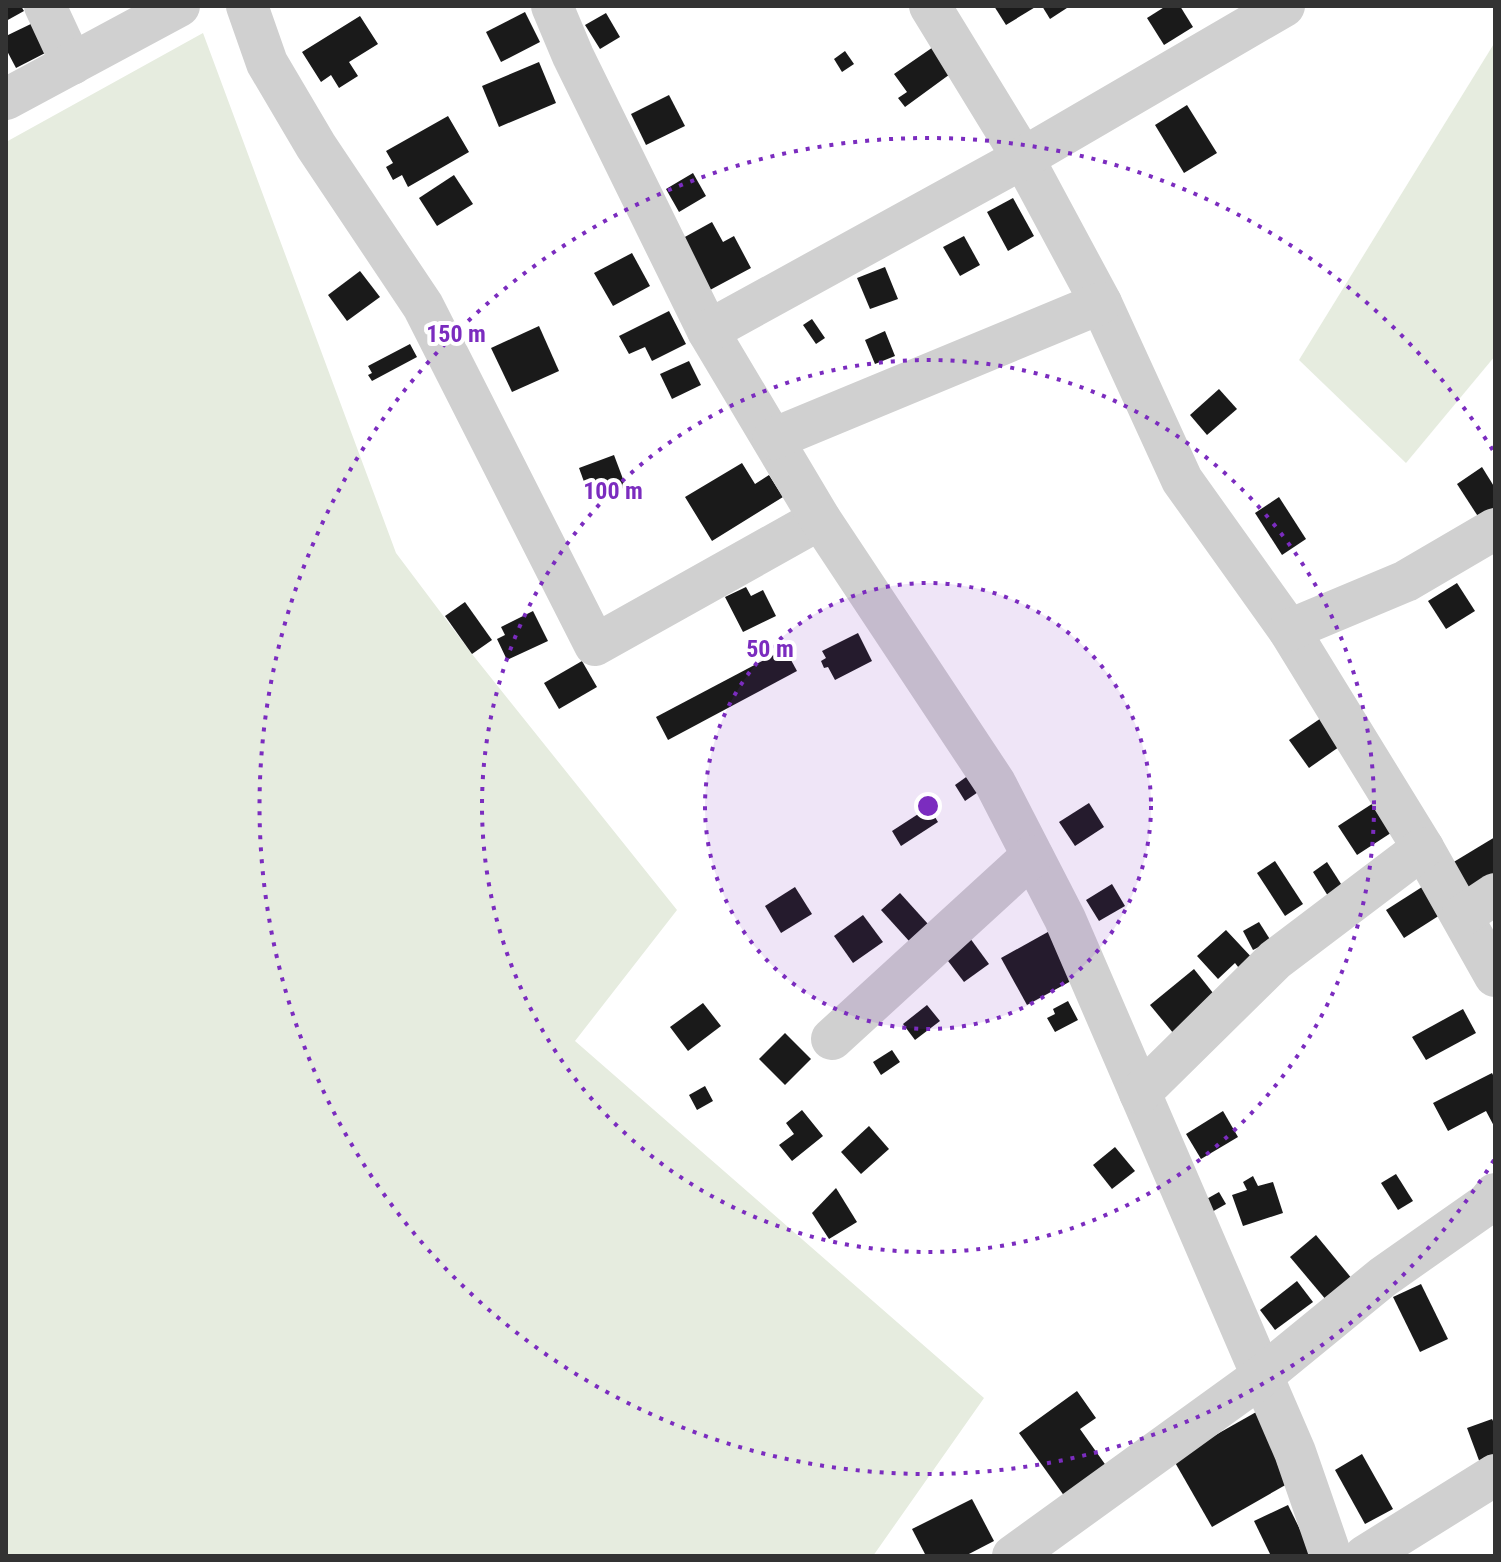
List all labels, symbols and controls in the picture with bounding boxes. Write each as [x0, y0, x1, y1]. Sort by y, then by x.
text: 150 m [426, 320, 486, 348]
text: 100 m [583, 477, 643, 505]
text: 50 m [746, 635, 794, 663]
centre of rings [914, 792, 942, 820]

